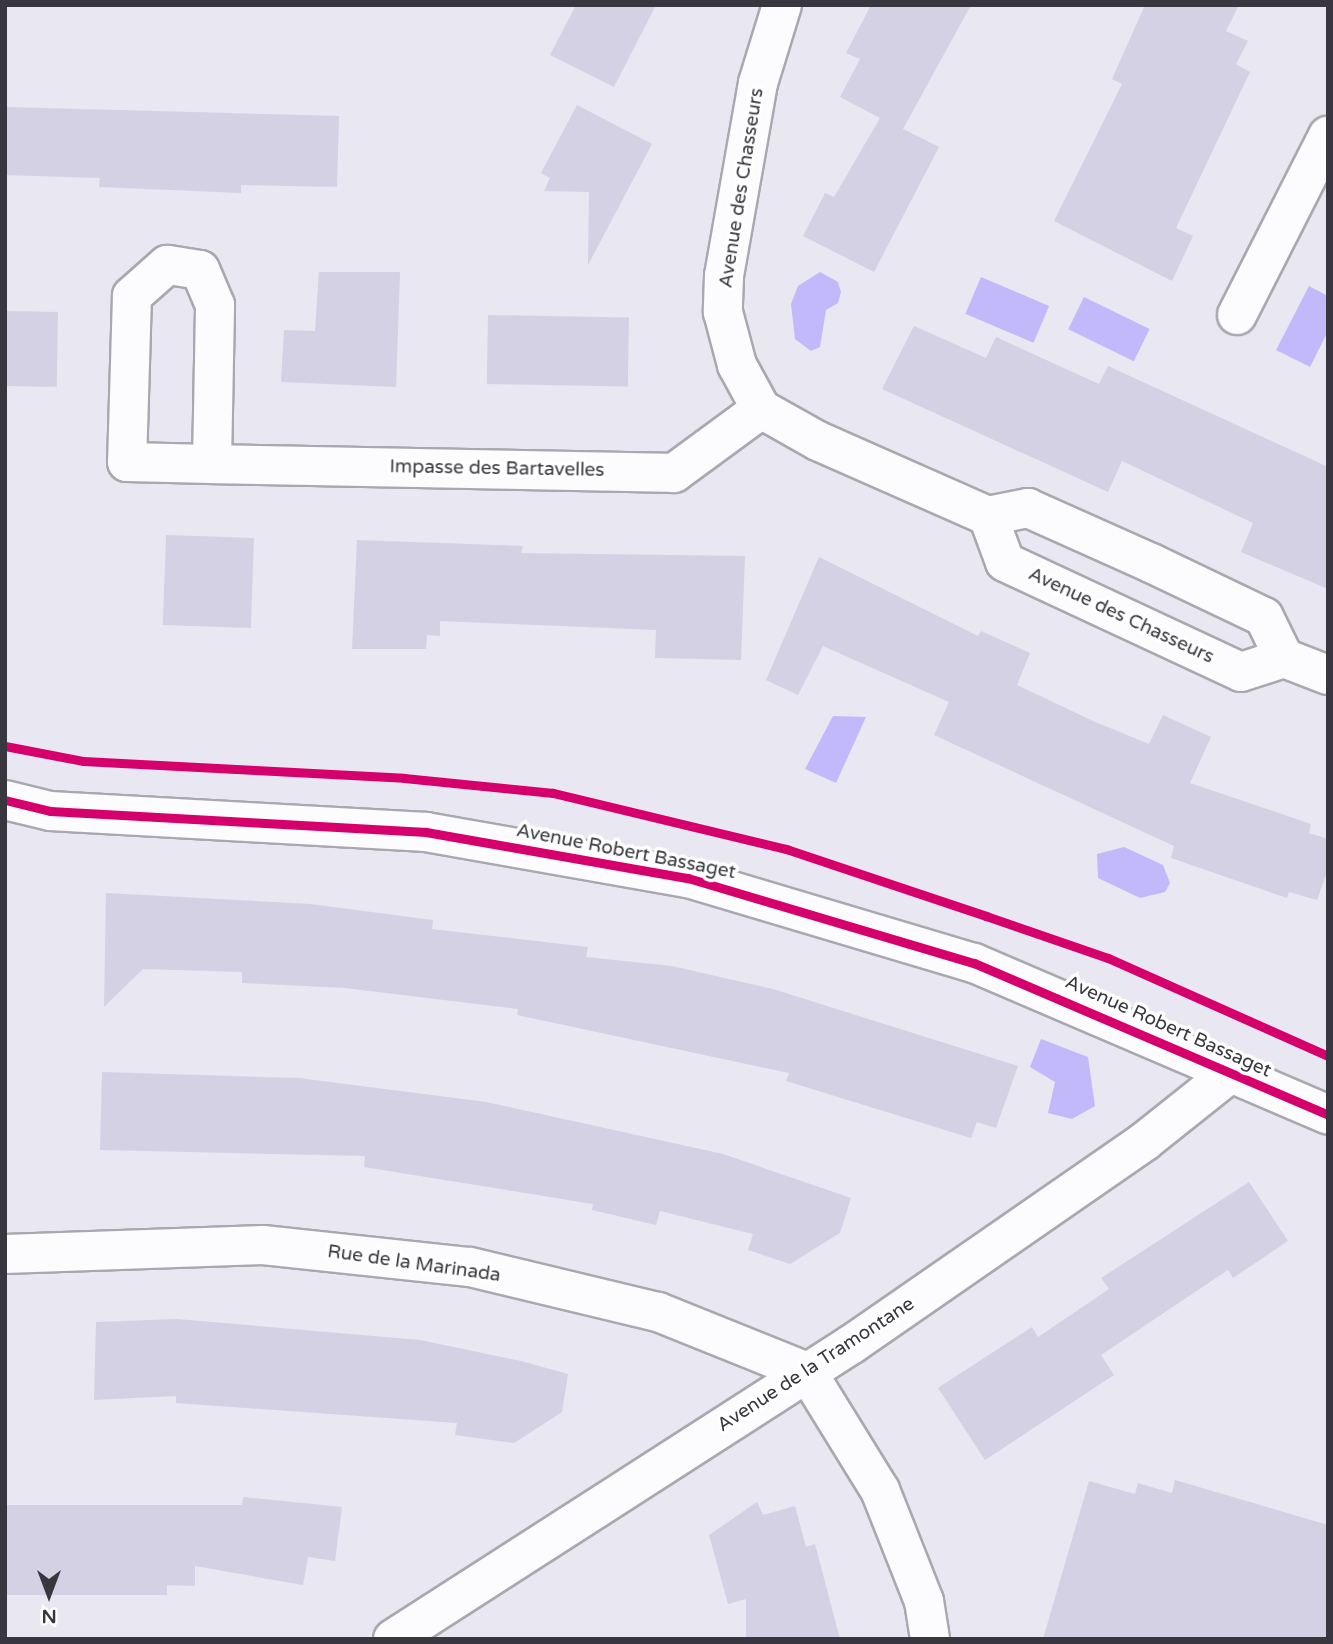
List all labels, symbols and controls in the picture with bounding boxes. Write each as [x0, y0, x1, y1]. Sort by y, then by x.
street label: Avenue des Chasseurs [715, 86, 769, 290]
street label: Impasse des Bartavelles [389, 456, 605, 482]
street label: Avenue des Chasseurs [1025, 563, 1217, 669]
street label: Avenue Robert Bassaget [514, 820, 738, 884]
street label: Avenue Robert Bassaget [1062, 971, 1274, 1083]
street label: Rue de la Marinada [326, 1241, 502, 1287]
street label: Avenue de la Tramontane [713, 1293, 919, 1437]
north arrow [14, 1560, 84, 1630]
text: N [41, 1605, 57, 1627]

